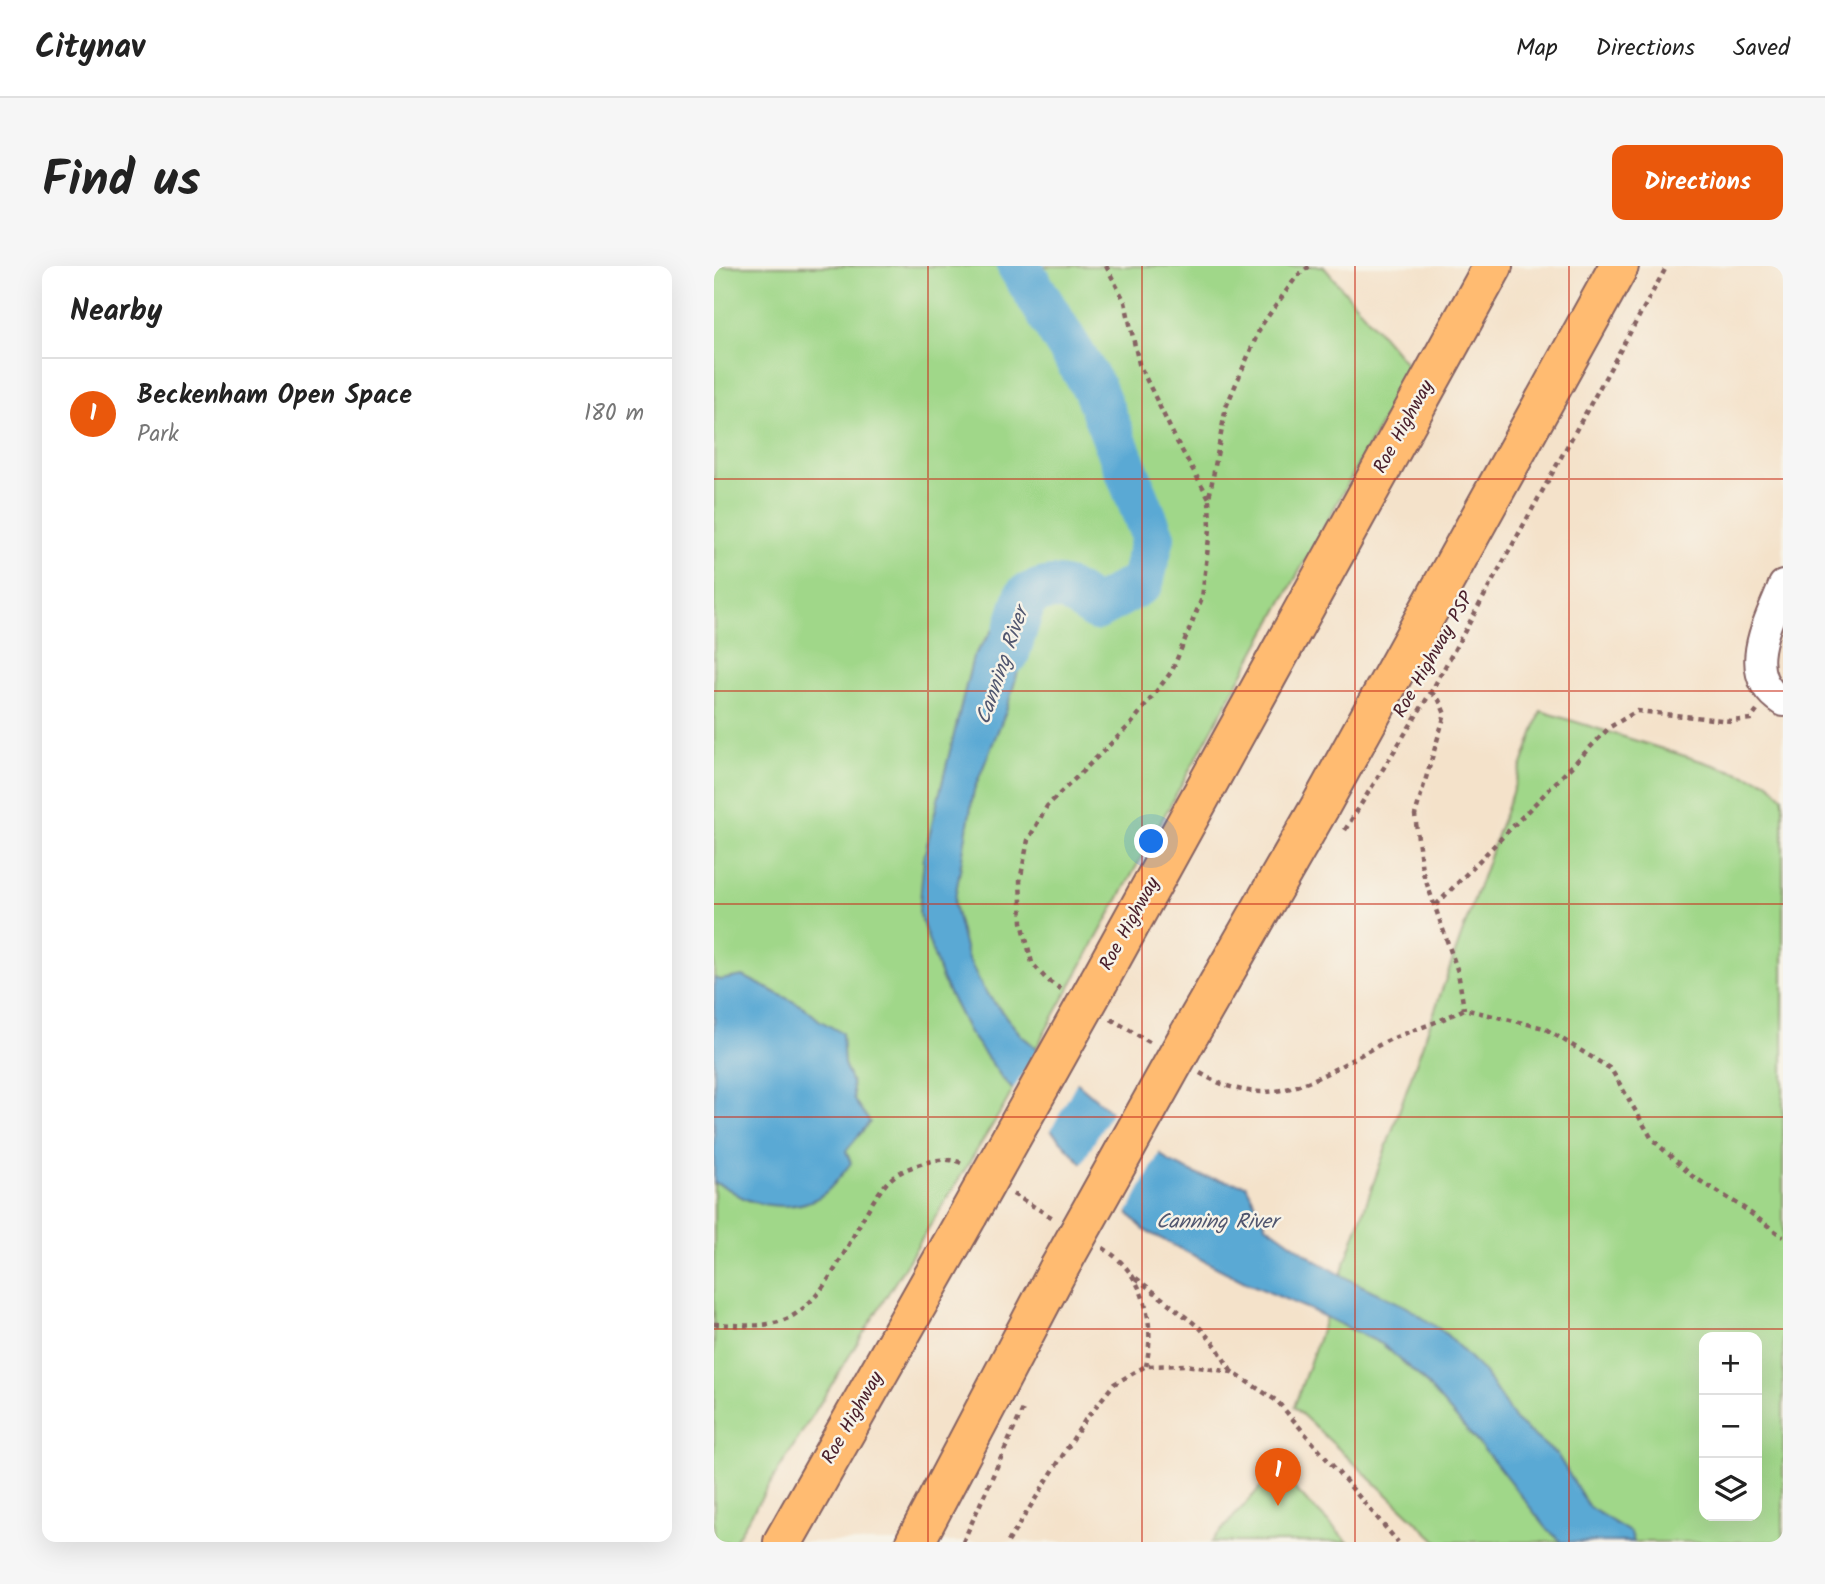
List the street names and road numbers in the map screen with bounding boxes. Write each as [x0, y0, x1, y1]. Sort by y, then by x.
street label: Roe Highway [1366, 374, 1443, 479]
street label: Roe Highway PSP [1386, 586, 1483, 724]
street label: Roe Highway [1092, 871, 1169, 976]
street label: Roe Highway [814, 1365, 892, 1470]

